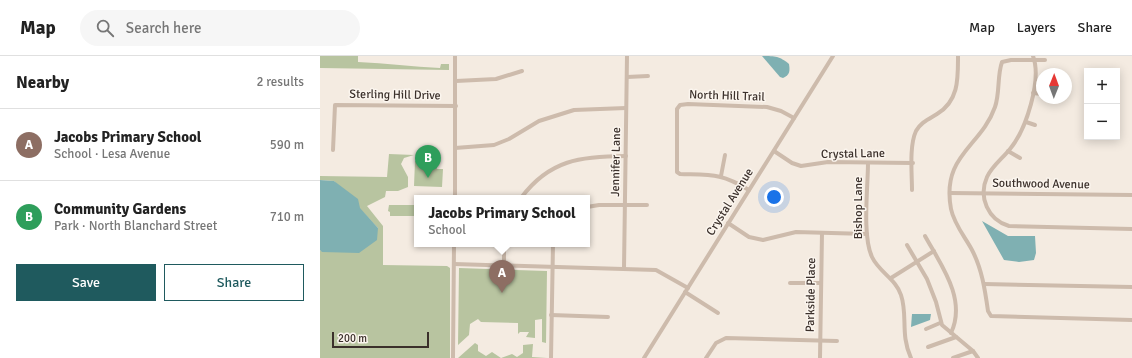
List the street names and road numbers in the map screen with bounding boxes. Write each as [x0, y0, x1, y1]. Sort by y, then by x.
street label: Sterling Hill Drive [349, 87, 441, 103]
street label: North Hill Trail [689, 87, 766, 105]
street label: Jennifer Lane [608, 127, 624, 197]
street label: Crystal Lane [821, 146, 885, 162]
street label: Crystal Avenue [703, 165, 757, 239]
street label: Southwood Avenue [992, 176, 1090, 192]
street label: Bishop Lane [851, 177, 866, 239]
street label: Parkside Place [803, 258, 819, 332]

